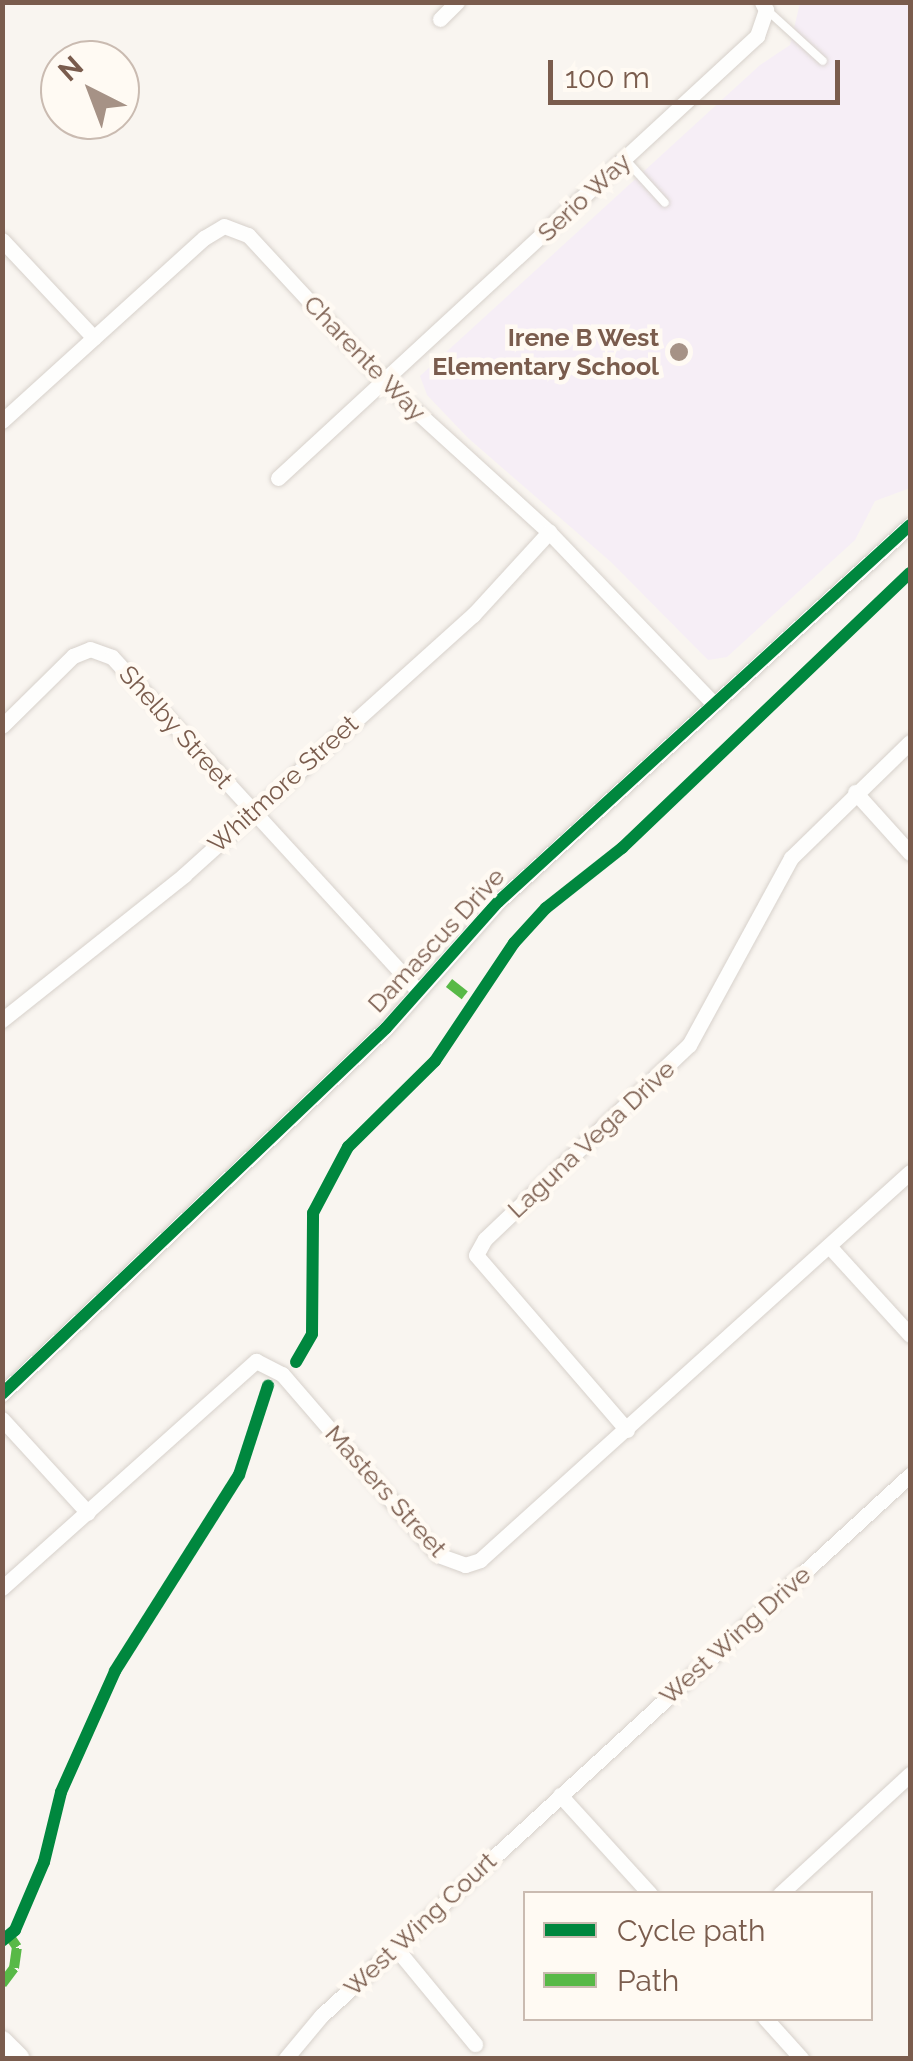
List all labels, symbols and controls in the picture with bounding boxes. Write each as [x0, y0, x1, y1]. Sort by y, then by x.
north arrow [40, 40, 140, 140]
scale bar [553, 40, 846, 102]
text: N [52, 49, 90, 88]
text: 100 m [565, 60, 650, 95]
street label: Serio Way [531, 146, 637, 248]
street label: Charente Way [297, 289, 433, 427]
place label: Irene B West Elementary School [432, 323, 659, 382]
marker: Irene B West Elementary School [668, 341, 690, 363]
street label: Shelby Street [113, 659, 239, 795]
street label: Whitmore Street [202, 709, 364, 859]
street label: Damascus Drive [361, 861, 511, 1019]
street label: Laguna Vega Drive [501, 1054, 681, 1224]
street label: Masters Street [319, 1419, 453, 1563]
street label: West Wing Drive [653, 1559, 817, 1711]
street label: West Wing Court [337, 1846, 503, 2002]
legend [523, 1891, 873, 2021]
text: Cycle path [617, 1913, 765, 1948]
text: Path [617, 1963, 679, 1998]

